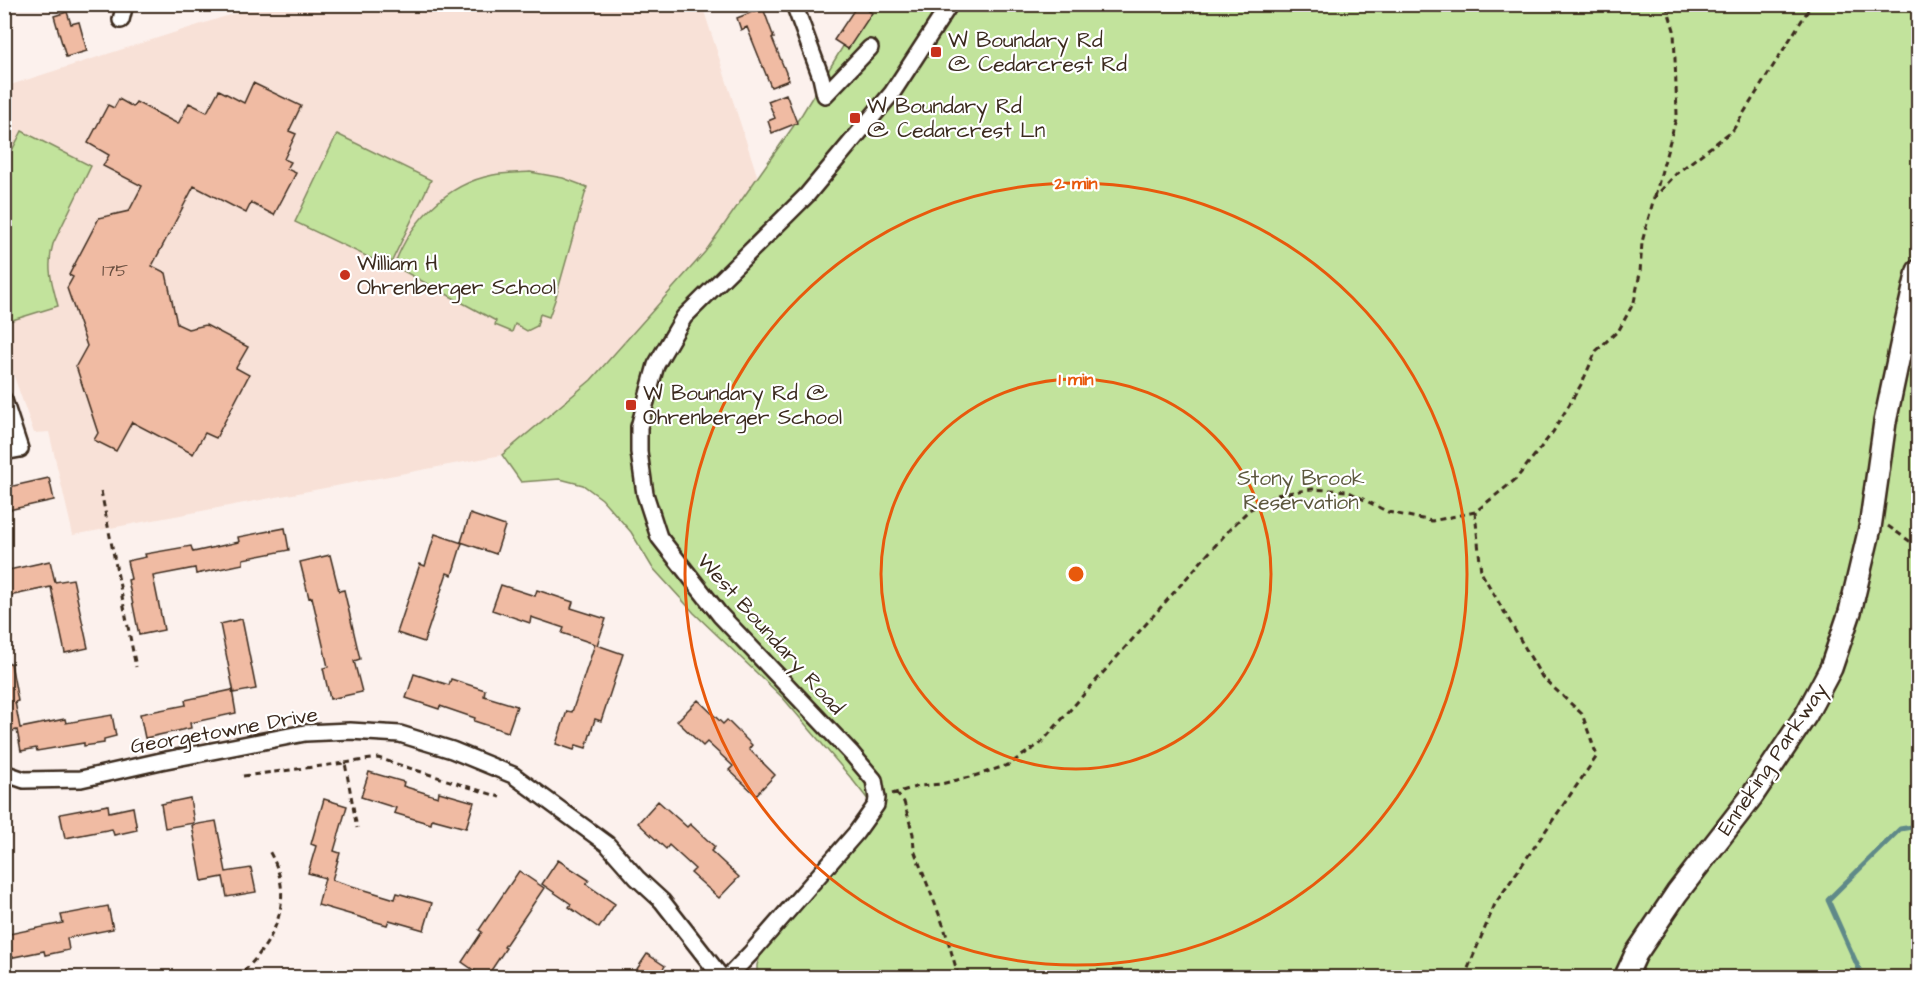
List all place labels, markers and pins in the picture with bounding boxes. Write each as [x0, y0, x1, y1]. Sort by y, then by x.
place label: W Boundary Rd @ Cedarcrest Rd [948, 26, 1127, 79]
marker: W Boundary Rd @ Cedarcrest Rd [929, 45, 943, 59]
place label: W Boundary Rd @ Cedarcrest Ln [867, 92, 1045, 145]
marker: W Boundary Rd @ Cedarcrest Ln [848, 111, 862, 125]
place label: William H Ohrenberger School [357, 249, 556, 304]
marker: William H Ohrenberger School [338, 268, 352, 282]
place label: W Boundary Rd @ Ohrenberger School [643, 379, 842, 434]
marker: W Boundary Rd @ Ohrenberger School [624, 398, 638, 412]
centre of rings [1066, 564, 1086, 584]

